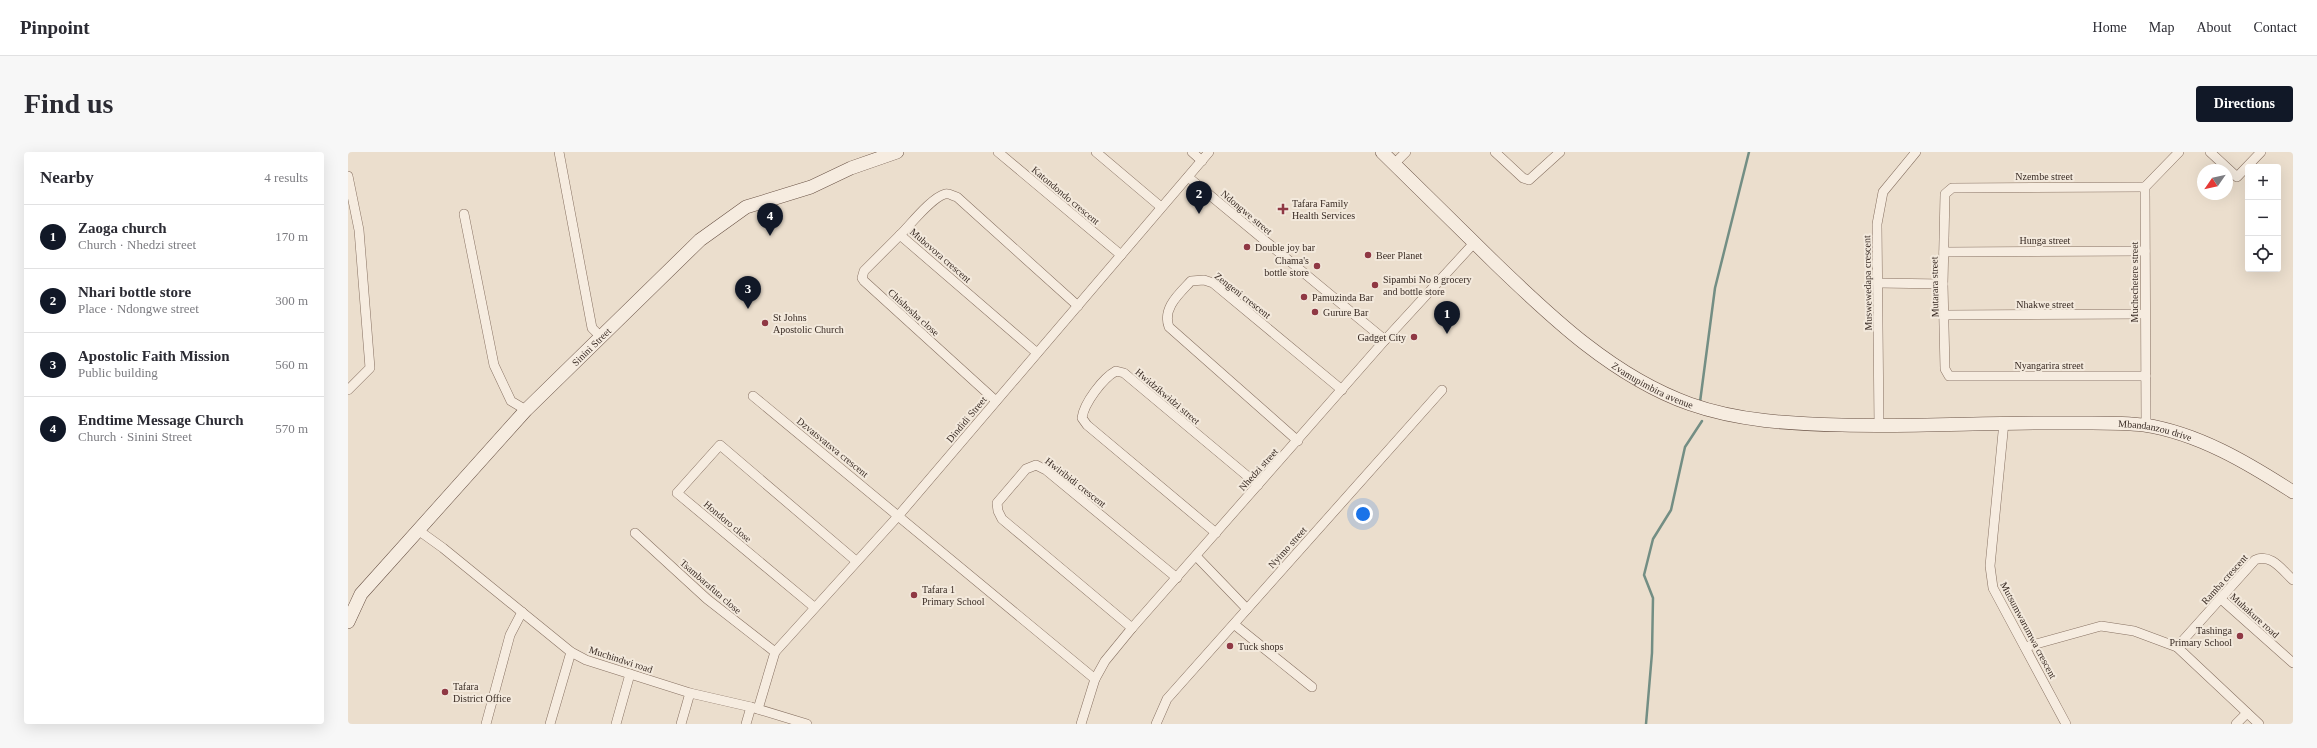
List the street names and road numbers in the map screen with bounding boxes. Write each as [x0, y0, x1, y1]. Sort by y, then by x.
street label: Katondondo crescent [1030, 164, 1102, 227]
street label: Nzembe street [2015, 171, 2073, 182]
street label: Ndongwe street [1219, 188, 1275, 237]
street label: Mubovora crescent [908, 226, 973, 285]
street label: Muswewedapa crescent [1861, 235, 1874, 331]
street label: Hunga street [2020, 235, 2071, 246]
street label: Muchechetere street [2129, 241, 2140, 322]
street label: Mutarara street [1928, 256, 1941, 317]
street label: Zengeni crescent [1213, 270, 1273, 321]
street label: Chishosha close [886, 287, 942, 338]
street label: Nhakwe street [2016, 299, 2074, 310]
street label: Sinini Street [570, 325, 613, 368]
street label: Zvamupimbira avenue [1610, 360, 1695, 411]
street label: Nyangarira street [2014, 360, 2084, 371]
street label: Hwidzikwidzi street [1133, 366, 1202, 427]
street label: Dindidi Street [944, 394, 989, 444]
street label: Dzvatsvatsva crescent [795, 415, 871, 480]
street label: Mbandanzou drive [2118, 418, 2194, 443]
street label: Nhedzi street [1237, 446, 1280, 493]
street label: Hwiribidi crescent [1043, 455, 1108, 510]
street label: Hondoro close [702, 498, 754, 545]
street label: Nyimo street [1266, 524, 1309, 570]
street label: Ramba crescent [2199, 552, 2250, 607]
street label: Tsambarafuta close [678, 557, 744, 616]
street label: Mutsumwarumwa crescent [1998, 580, 2059, 681]
street label: Muhakure road [2228, 591, 2281, 640]
street label: Muchindwi road [588, 644, 654, 675]

